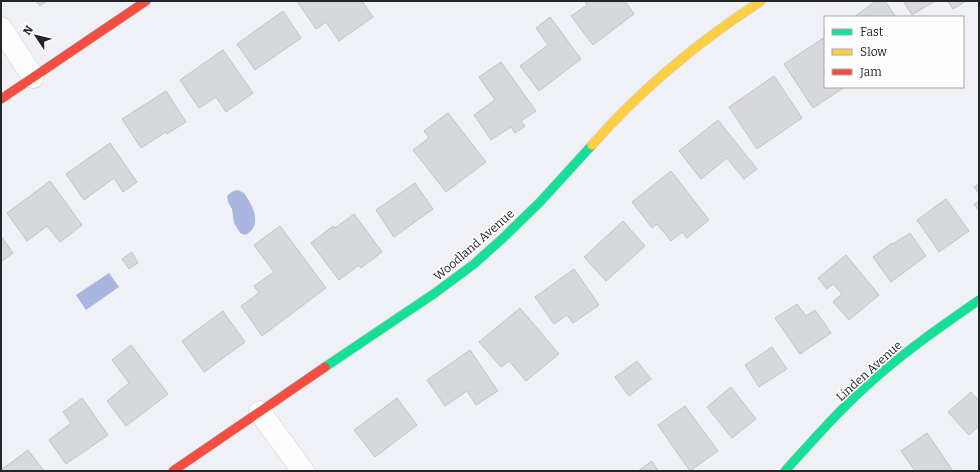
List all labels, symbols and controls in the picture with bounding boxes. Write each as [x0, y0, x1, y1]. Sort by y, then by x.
north arrow [16, 16, 56, 56]
legend [824, 16, 964, 88]
text: N [20, 23, 36, 38]
text: Fast [860, 25, 884, 39]
text: Slow [860, 45, 887, 59]
text: Jam [859, 65, 882, 79]
street label: Woodland Avenue [431, 206, 517, 284]
street label: Linden Avenue [833, 338, 905, 404]

